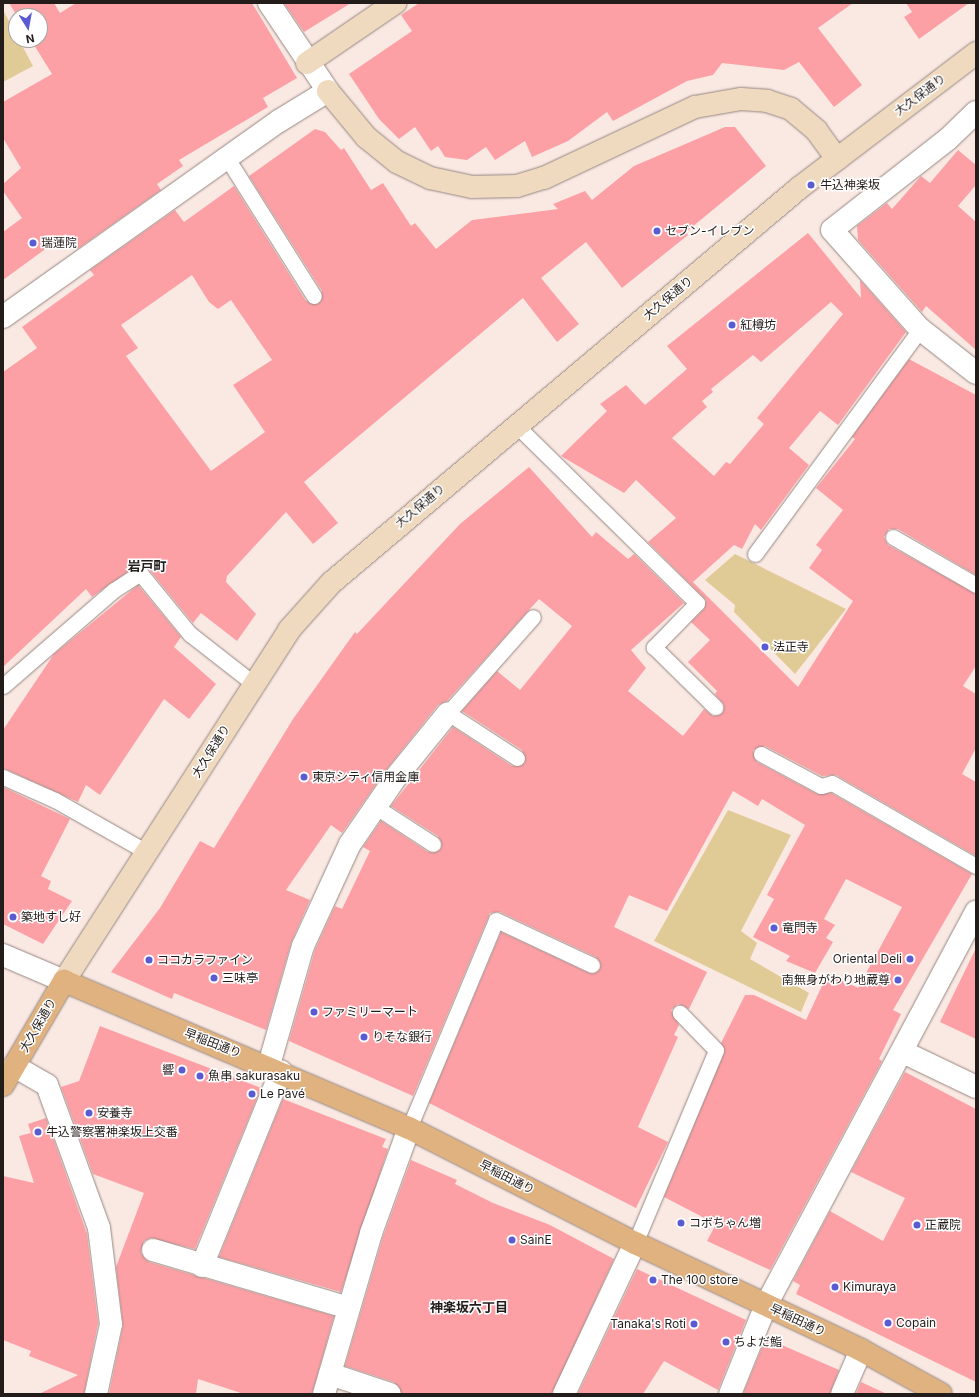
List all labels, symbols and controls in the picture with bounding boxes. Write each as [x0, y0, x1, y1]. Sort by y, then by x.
north arrow [8, 8, 48, 48]
text: N [25, 31, 36, 46]
street label: 大久保通り [892, 71, 948, 119]
place label: 牛込神楽坂 [820, 178, 880, 192]
marker: 牛込神楽坂 [805, 179, 817, 191]
place label: セブン-イレブン [665, 224, 755, 238]
marker: セブン-イレブン [652, 226, 662, 236]
place label: 瑞蓮院 [41, 236, 77, 250]
marker: 瑞蓮院 [28, 238, 38, 248]
street label: 大久保通り [640, 273, 696, 323]
place label: 紅樽坊 [740, 318, 776, 332]
marker: 紅樽坊 [727, 320, 737, 330]
street label: 大久保通り [392, 481, 448, 531]
district label: 岩戸町 [128, 558, 166, 574]
place label: 法正寺 [773, 640, 809, 654]
marker: 法正寺 [760, 642, 770, 652]
street label: 大久保通り [189, 722, 233, 780]
place label: 東京シティ信用金庫 [312, 770, 420, 784]
marker: 東京シティ信用金庫 [299, 772, 309, 782]
place label: 築地すし好 [21, 910, 81, 924]
marker: 築地すし好 [8, 912, 18, 922]
place label: 竜門寺 [782, 921, 818, 935]
marker: 竜門寺 [769, 923, 779, 933]
place label: Oriental Deli [833, 952, 902, 966]
place label: ココカラファイン [157, 953, 253, 967]
marker: Oriental Deli [905, 954, 915, 964]
marker: ココカラファイン [144, 955, 154, 965]
place label: 三味亭 [222, 971, 258, 985]
marker: 三味亭 [209, 973, 219, 983]
place label: 南無身がわり地蔵尊 [782, 973, 890, 987]
marker: 南無身がわり地蔵尊 [893, 975, 903, 985]
street label: 大久保通り [17, 995, 59, 1055]
place label: ファミリーマート [322, 1005, 418, 1019]
marker: ファミリーマート [309, 1007, 319, 1017]
street label: 早稲田通り [182, 1026, 244, 1060]
place label: りそな銀行 [372, 1030, 432, 1044]
marker: りそな銀行 [359, 1032, 369, 1042]
place label: 響 [162, 1063, 174, 1077]
marker: 響 [177, 1065, 187, 1075]
place label: 魚串 sakurasaku [208, 1069, 300, 1083]
marker: 魚串 sakurasaku [195, 1071, 205, 1081]
place label: Le Pavé [260, 1087, 305, 1101]
marker: Le Pavé [247, 1089, 257, 1099]
place label: 安養寺 [97, 1106, 133, 1120]
marker: 安養寺 [84, 1108, 94, 1118]
place label: 牛込警察署神楽坂上交番 [46, 1125, 178, 1139]
marker: 牛込警察署神楽坂上交番 [33, 1127, 43, 1137]
street label: 早稲田通り [477, 1157, 537, 1197]
place label: コボちゃん増 [689, 1216, 761, 1230]
marker: コボちゃん増 [676, 1218, 686, 1228]
place label: 正蔵院 [925, 1218, 961, 1232]
marker: 正蔵院 [912, 1220, 922, 1230]
place label: SainE [520, 1233, 552, 1247]
marker: SainE [507, 1235, 517, 1245]
place label: The 100 store [661, 1273, 738, 1287]
marker: The 100 store [648, 1275, 658, 1285]
place label: Kimuraya [843, 1280, 896, 1294]
marker: Kimuraya [830, 1282, 840, 1292]
district label: 神楽坂六丁目 [430, 1299, 508, 1315]
street label: 早稲田通り [768, 1301, 828, 1339]
place label: Copain [896, 1316, 936, 1330]
place label: Tanaka's Roti [610, 1317, 686, 1331]
marker: Copain [883, 1318, 893, 1328]
marker: Tanaka's Roti [689, 1319, 699, 1329]
place label: ちよだ鮨 [734, 1335, 782, 1349]
marker: ちよだ鮨 [721, 1337, 731, 1347]

